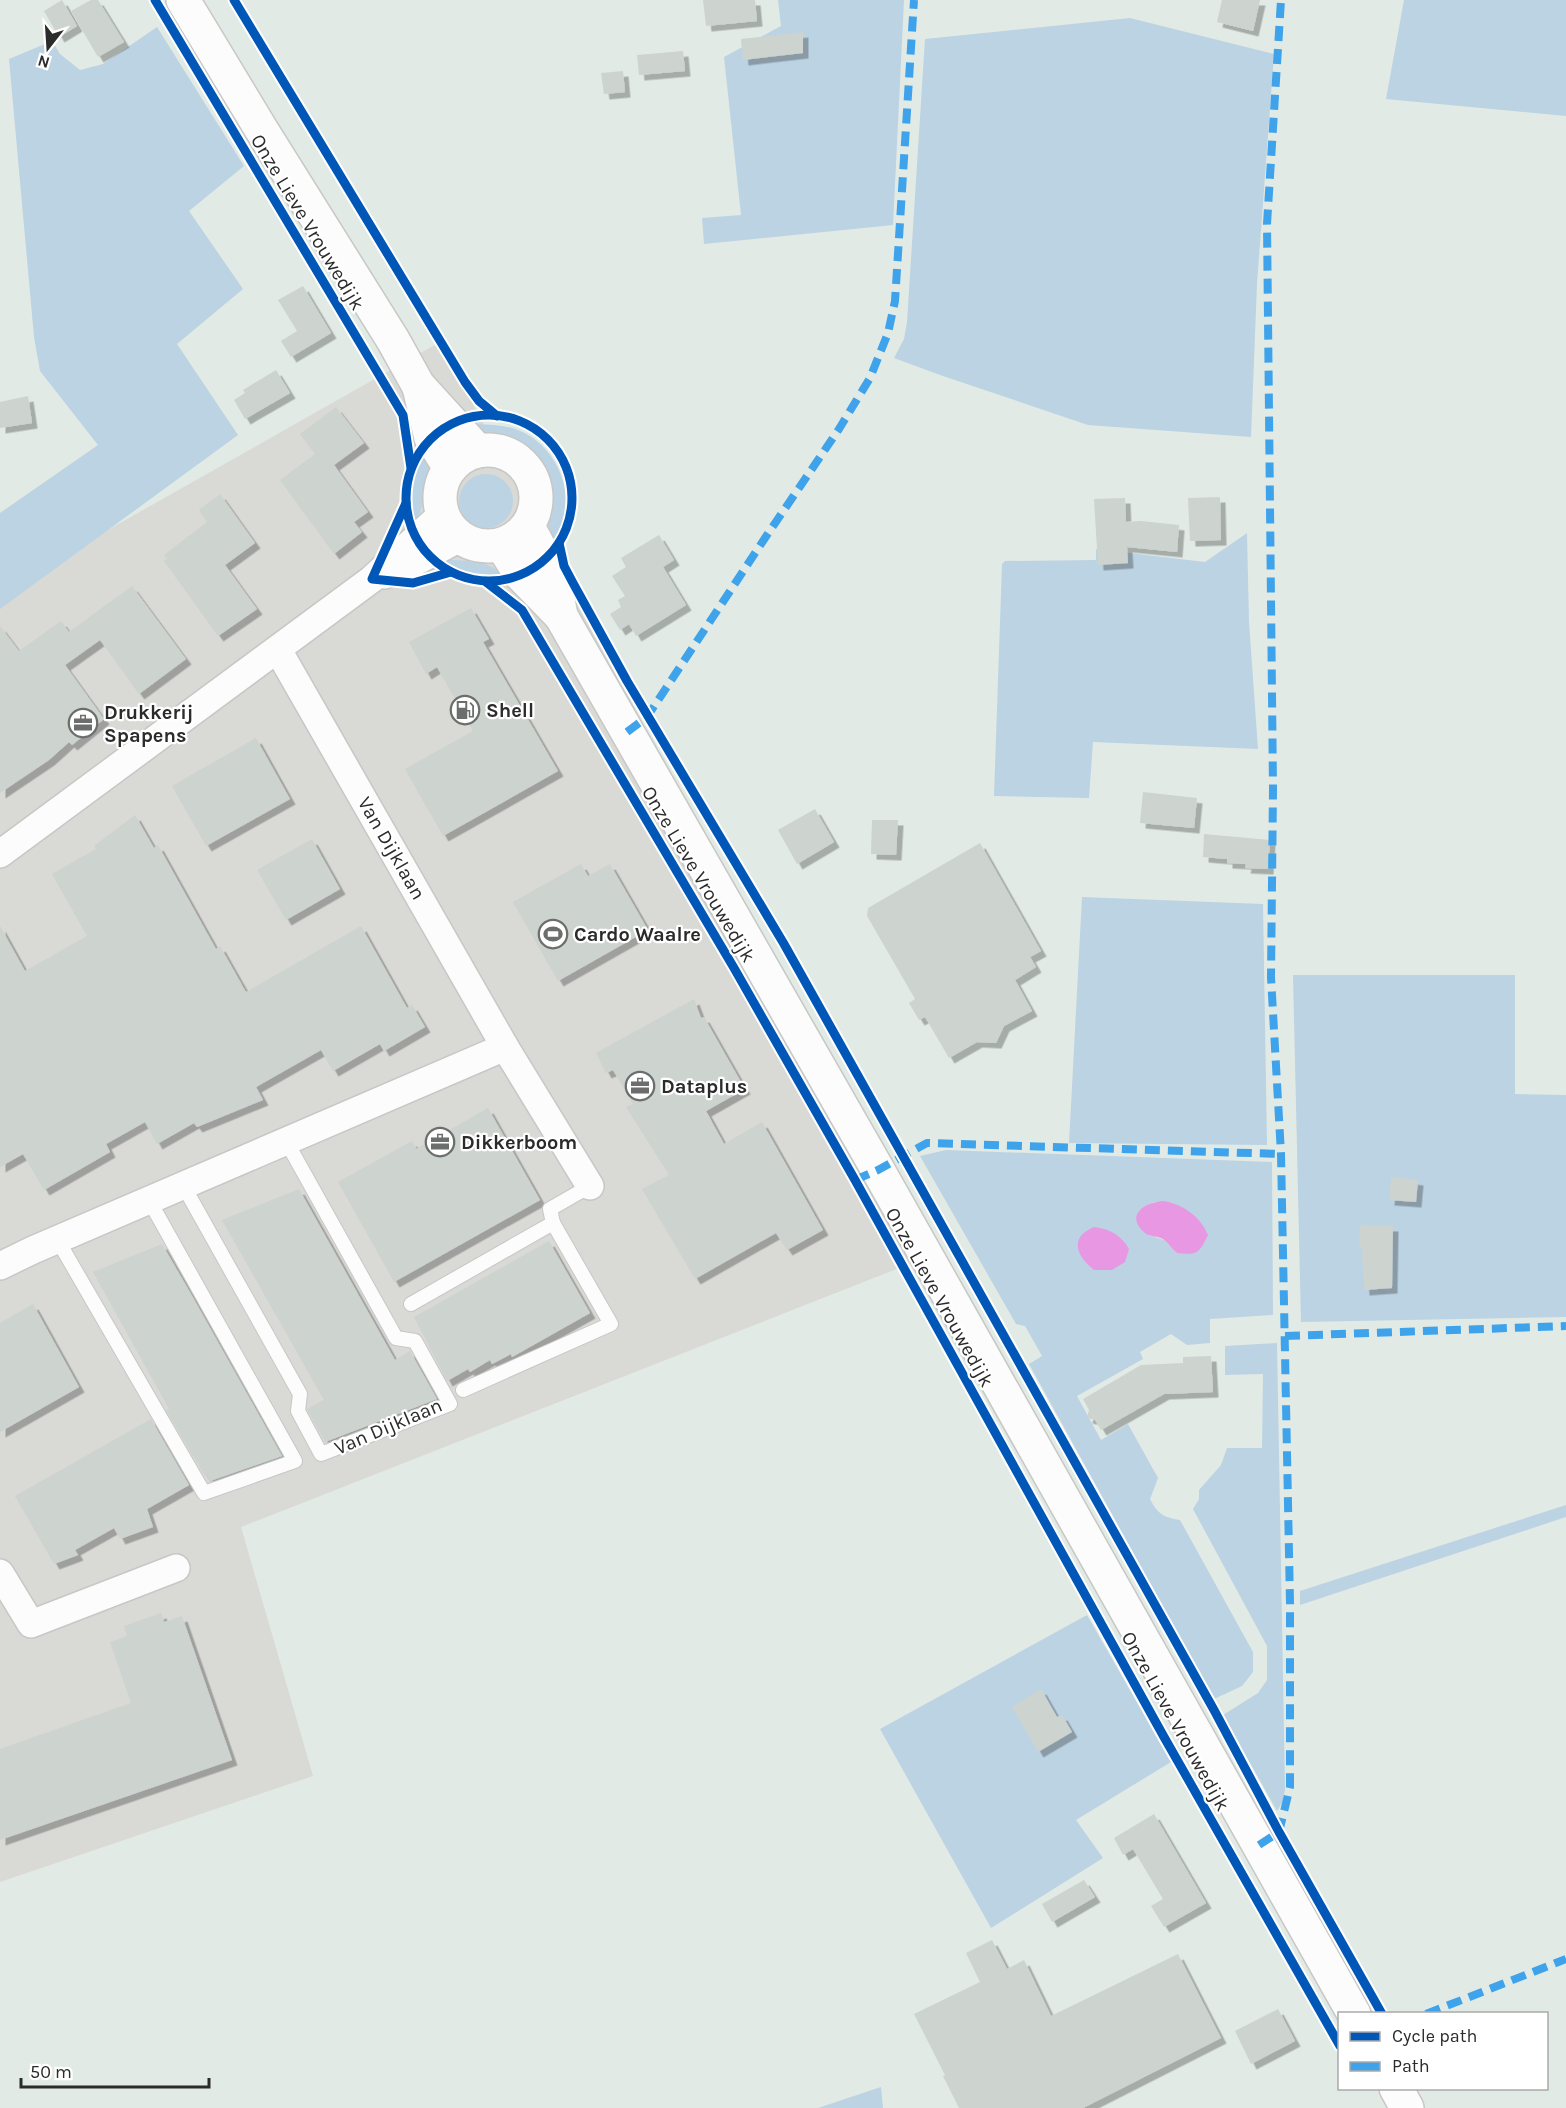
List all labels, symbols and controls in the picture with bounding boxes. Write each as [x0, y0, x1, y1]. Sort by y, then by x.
north arrow [18, 18, 78, 78]
text: N [35, 51, 52, 73]
street label: Onze Lieve Vrouwedijk [246, 130, 369, 315]
fuel station icon: Shell [449, 694, 481, 726]
place label: Shell [486, 699, 534, 722]
place label: Drukkerij Spapens [104, 701, 194, 747]
office icon: Drukkerij Spapens [67, 707, 99, 739]
street label: Onze Lieve Vrouwedijk [637, 782, 760, 967]
street label: Van Dijklaan [353, 793, 430, 904]
sports icon: Cardo Waalre [537, 918, 569, 950]
place label: Cardo Waalre [574, 923, 701, 946]
office icon: Dataplus [624, 1070, 656, 1102]
place label: Dataplus [661, 1075, 747, 1098]
office icon: Dikkerboom [424, 1126, 456, 1158]
place label: Dikkerboom [461, 1131, 577, 1154]
street label: Onze Lieve Vrouwedijk [881, 1204, 998, 1391]
street label: Van Dijklaan [331, 1393, 446, 1459]
street label: Onze Lieve Vrouwedijk [1117, 1628, 1234, 1815]
legend [1338, 2012, 1548, 2090]
text: Cycle path [1392, 2025, 1477, 2047]
scale bar [21, 2051, 208, 2089]
text: Path [1392, 2055, 1430, 2077]
text: 50 m [30, 2061, 72, 2083]

